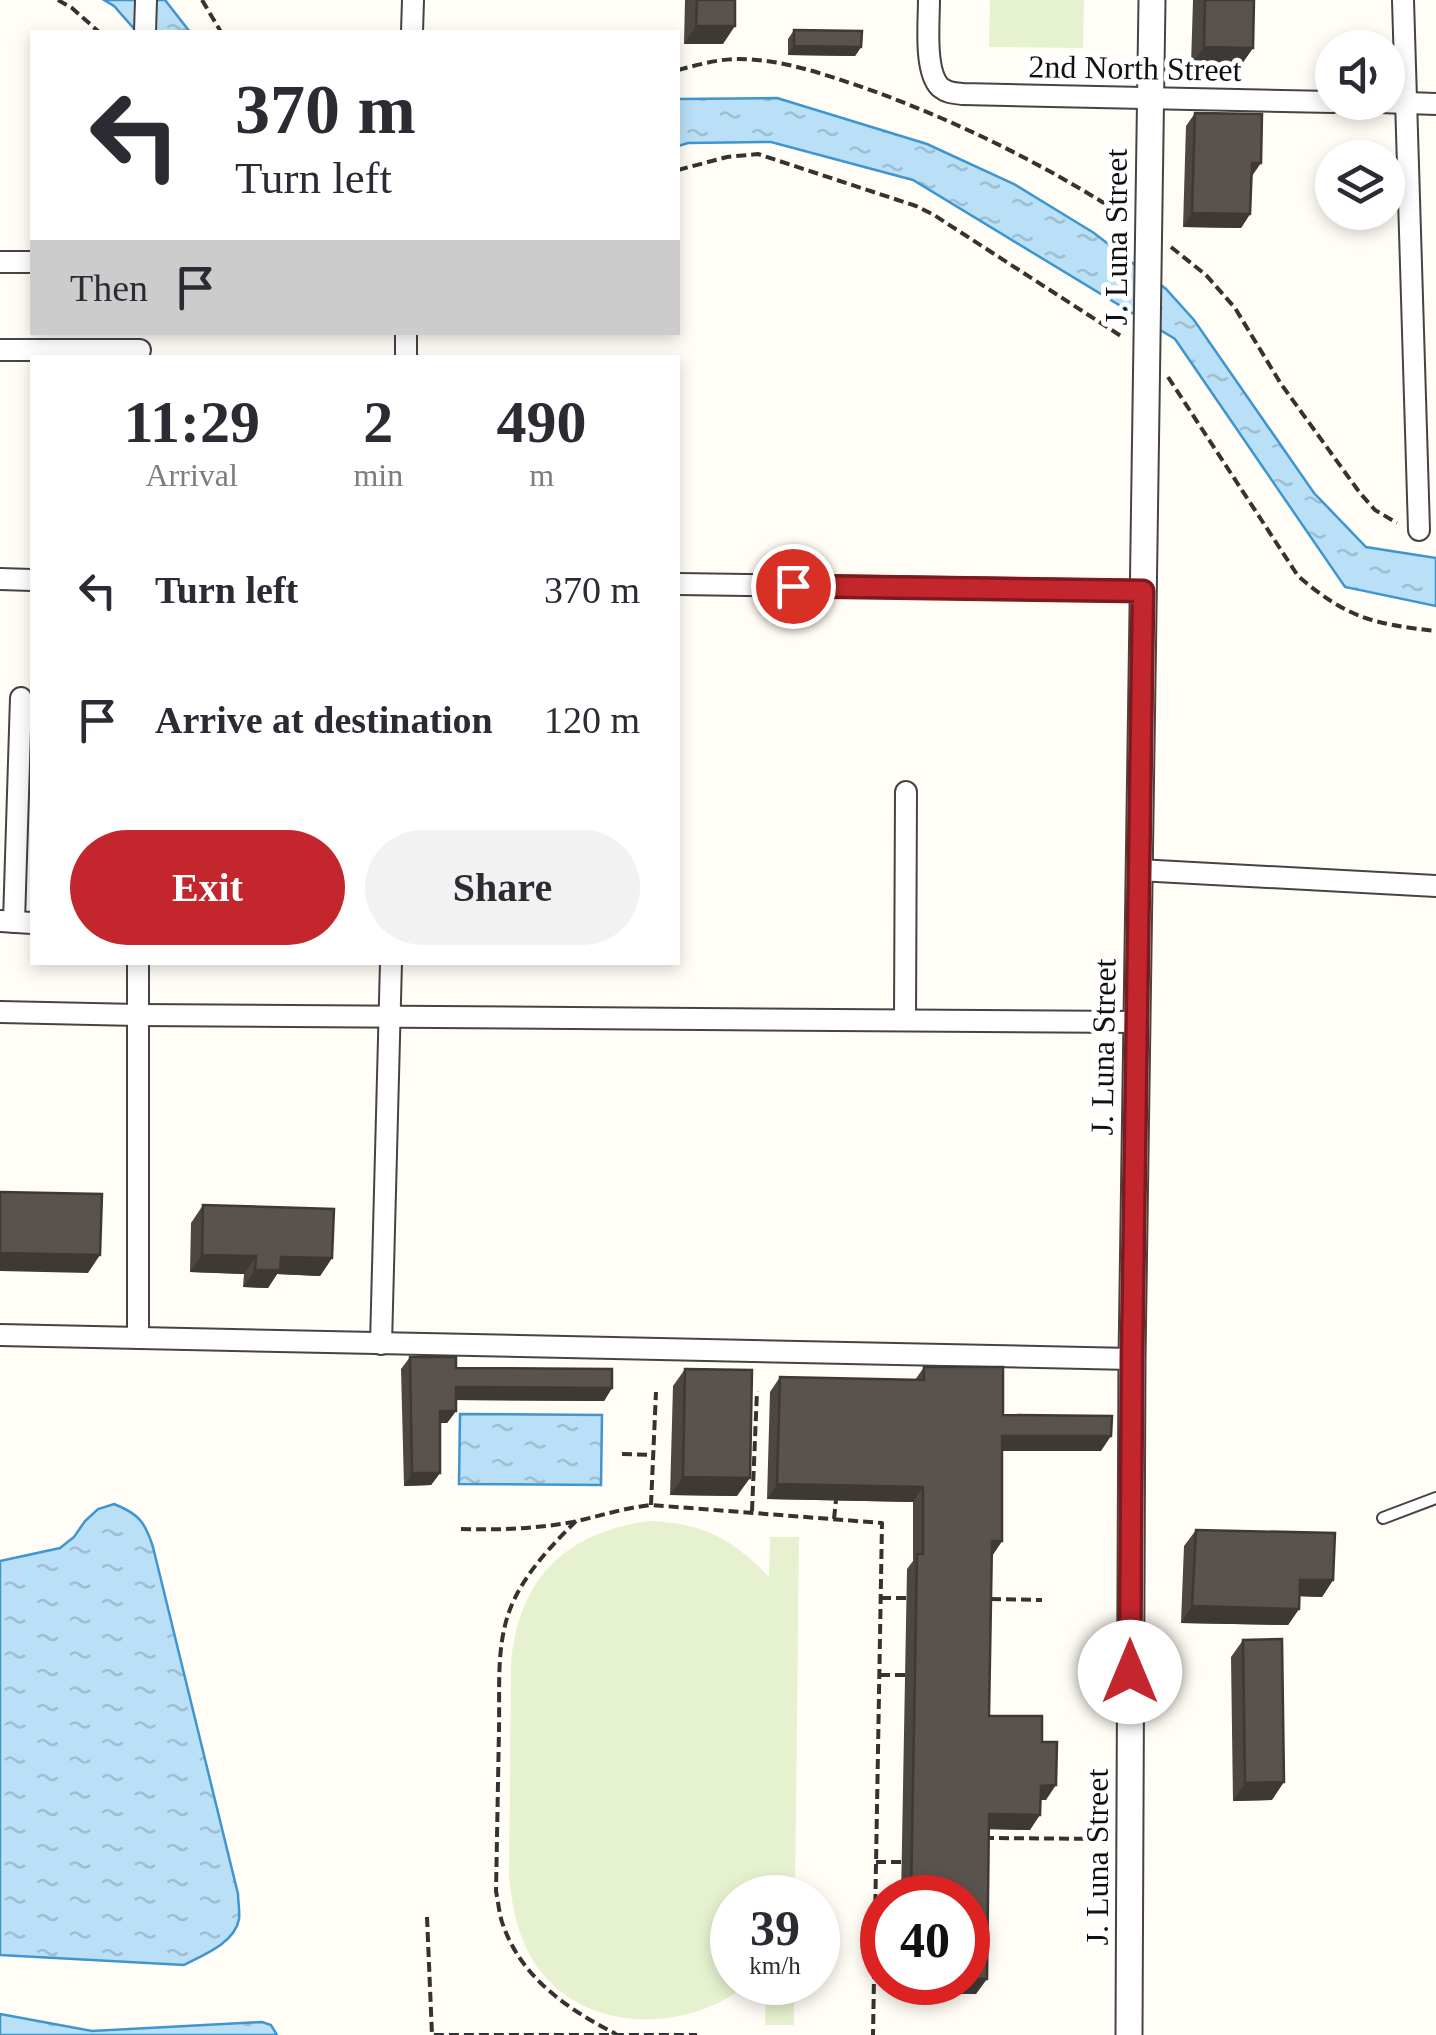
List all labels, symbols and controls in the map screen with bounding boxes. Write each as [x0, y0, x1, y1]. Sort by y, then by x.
map controls [1315, 30, 1405, 230]
button: sound [1315, 30, 1405, 120]
street label: 2nd North Street [1028, 48, 1242, 88]
icon: left [70, 70, 200, 200]
text: 370 m [235, 71, 416, 148]
button: layers [1315, 140, 1405, 230]
street label: J. Luna Street [1098, 148, 1134, 325]
text: Turn left [235, 153, 392, 203]
icon: arrive [168, 260, 223, 315]
text: Then [70, 267, 148, 309]
text: 11:29 [123, 389, 260, 455]
text: 2 [363, 389, 393, 455]
text: 490 [497, 389, 587, 455]
text: Arrival [146, 457, 238, 493]
text: min [353, 457, 403, 493]
text: m [529, 457, 554, 493]
pin [751, 544, 836, 629]
icon: arrive [766, 559, 821, 614]
icon: left [70, 563, 125, 618]
text: Turn left [155, 569, 298, 611]
text: 370 m [544, 569, 640, 611]
icon: arrive [70, 693, 125, 748]
text: Arrive at destination [155, 699, 493, 741]
text: 120 m [544, 699, 640, 741]
button: Exit [70, 830, 345, 945]
button: Share [365, 830, 640, 945]
street label: J. Luna Street [1083, 958, 1123, 1136]
position arrow [1078, 1620, 1182, 1724]
street label: J. Luna Street [1079, 1768, 1115, 1945]
speed limit sign: 40 [860, 1875, 990, 2005]
text: 39 [750, 1900, 800, 1956]
text: km/h [749, 1952, 801, 1979]

